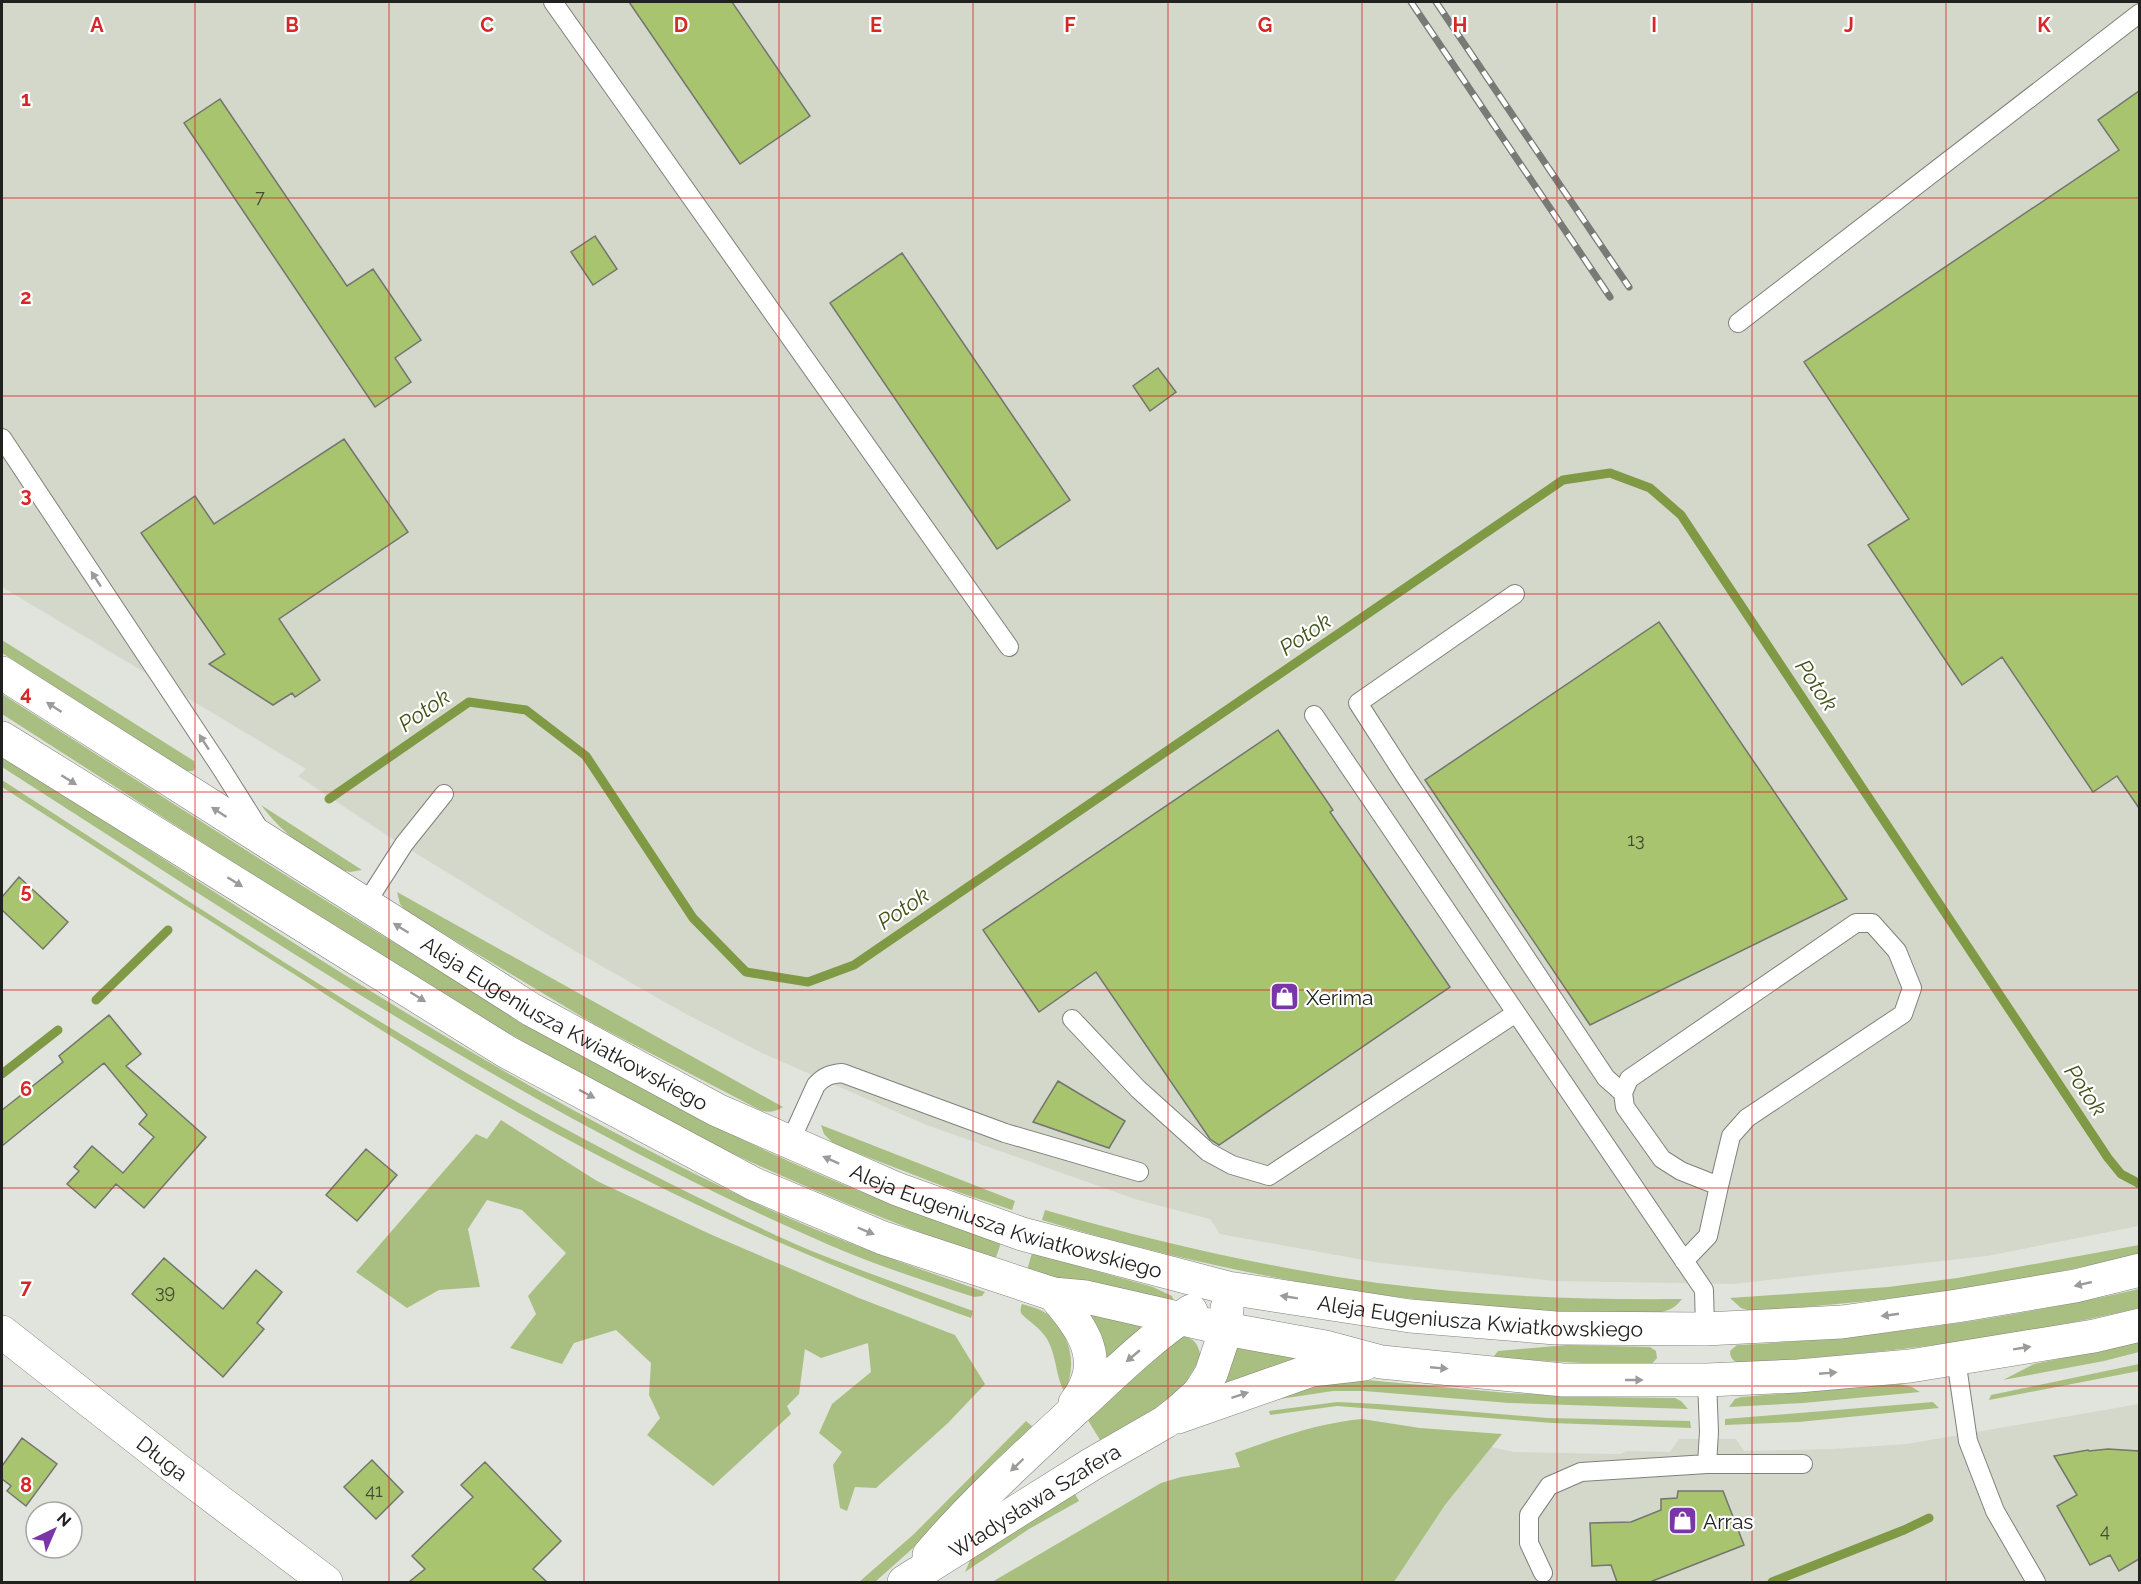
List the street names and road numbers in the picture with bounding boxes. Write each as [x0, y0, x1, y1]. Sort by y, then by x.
street label: Aleja Eugeniusza Kwiatkowskiego [417, 931, 712, 1115]
street label: Aleja Eugeniusza Kwiatkowskiego [847, 1158, 1165, 1283]
street label: Aleja Eugeniusza Kwiatkowskiego [1316, 1289, 1643, 1341]
street label: Długa [132, 1430, 193, 1486]
street label: Władysława Szafera [944, 1438, 1125, 1563]

